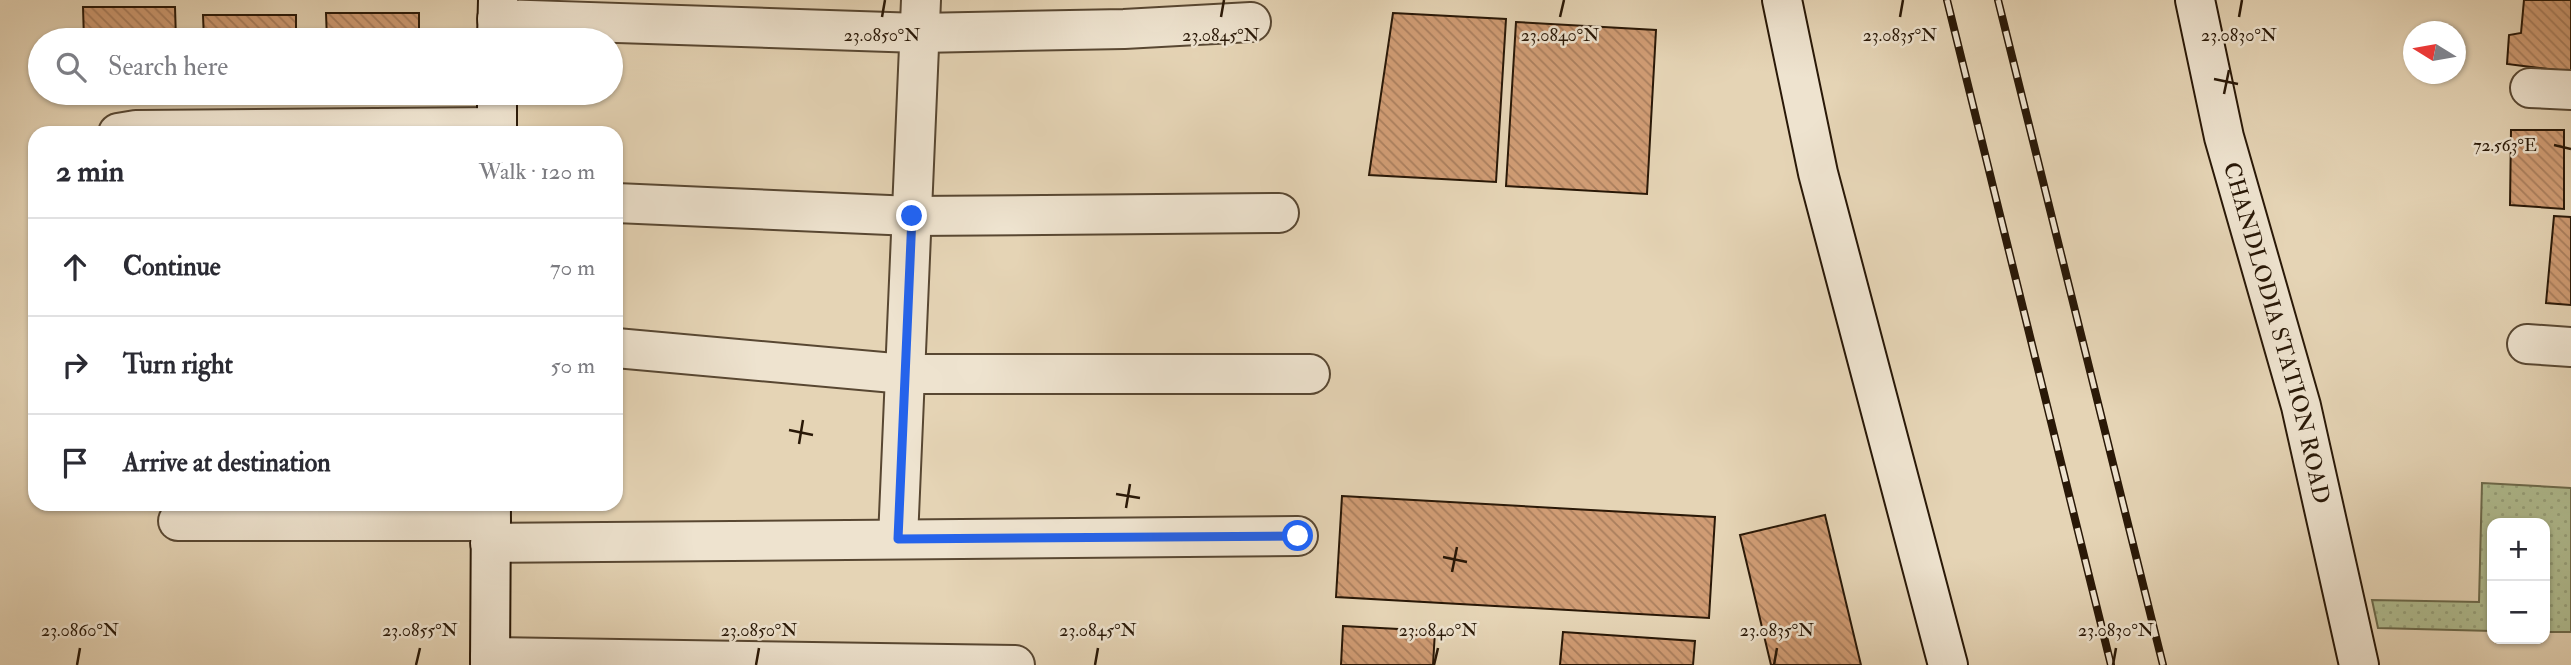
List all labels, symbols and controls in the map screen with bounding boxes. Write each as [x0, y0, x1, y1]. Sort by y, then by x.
north arrow [2403, 21, 2466, 84]
text: 23.0850°N [844, 24, 920, 47]
text: 23.0845°N [1182, 24, 1260, 47]
text: 23.0840°N [1521, 24, 1599, 47]
text: 23.0835°N [1863, 24, 1937, 47]
text: 23.0830°N [2201, 24, 2277, 47]
search box [28, 28, 623, 105]
icon: search [52, 48, 90, 86]
text: Search here [108, 51, 228, 83]
text: 72.563°E [2473, 134, 2537, 157]
text: 2 min [56, 153, 124, 190]
text: Walk · 120 m [479, 157, 595, 186]
street label: CHANDLODIA STATION ROAD [2217, 159, 2336, 506]
route end [896, 200, 927, 231]
icon: ahead [56, 248, 94, 286]
text: Continue [123, 251, 221, 283]
text: 70 m [550, 253, 595, 282]
icon: right [56, 346, 94, 384]
text: Turn right [123, 349, 233, 381]
text: 50 m [551, 351, 595, 380]
icon: arrive [56, 444, 94, 482]
text: Arrive at destination [123, 447, 331, 479]
map controls [2487, 518, 2550, 644]
button: + [2487, 518, 2550, 581]
route start [1282, 520, 1313, 551]
button: − [2487, 581, 2550, 644]
text: 23.0860°N [41, 619, 119, 642]
text: 23.0855°N [382, 619, 458, 642]
text: 23.0850°N [721, 619, 797, 642]
text: 23.0845°N [1059, 619, 1137, 642]
text: 23.0840°N [1399, 619, 1477, 642]
text: 23.0835°N [1740, 619, 1814, 642]
text: 23.0830°N [2078, 619, 2154, 642]

